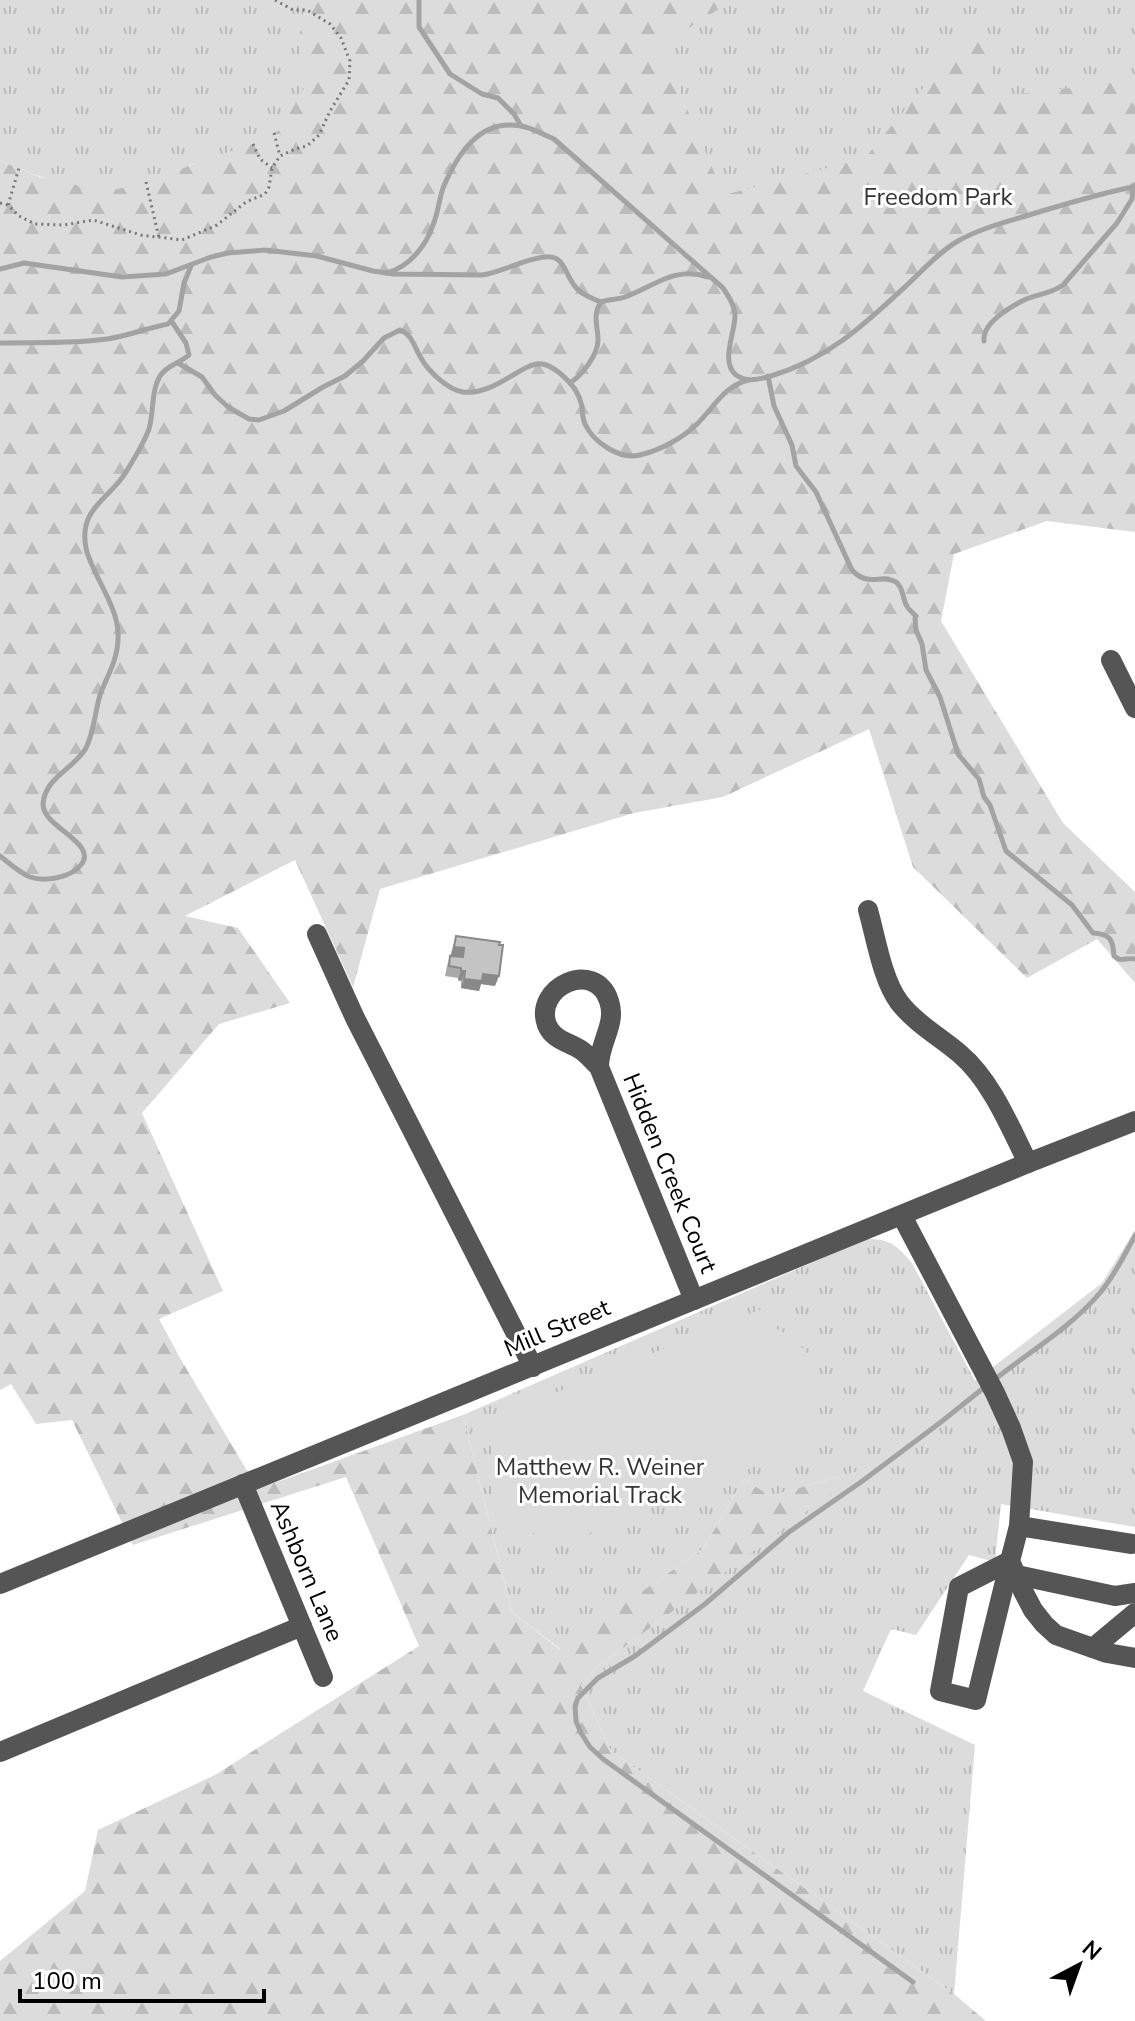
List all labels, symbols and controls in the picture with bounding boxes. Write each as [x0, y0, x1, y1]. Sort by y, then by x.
park label: Freedom Park [864, 181, 1013, 213]
street label: Hidden Creek Court [615, 1069, 725, 1278]
street label: Mill Street [499, 1291, 615, 1365]
park label: Matthew R. Weiner Memorial Track [496, 1451, 705, 1511]
street label: Ashborn Lane [263, 1496, 351, 1646]
north arrow [1039, 1925, 1119, 2005]
text: N [1075, 1934, 1108, 1967]
scale bar [20, 1953, 264, 2003]
text: 100 m [32, 1965, 102, 1997]

